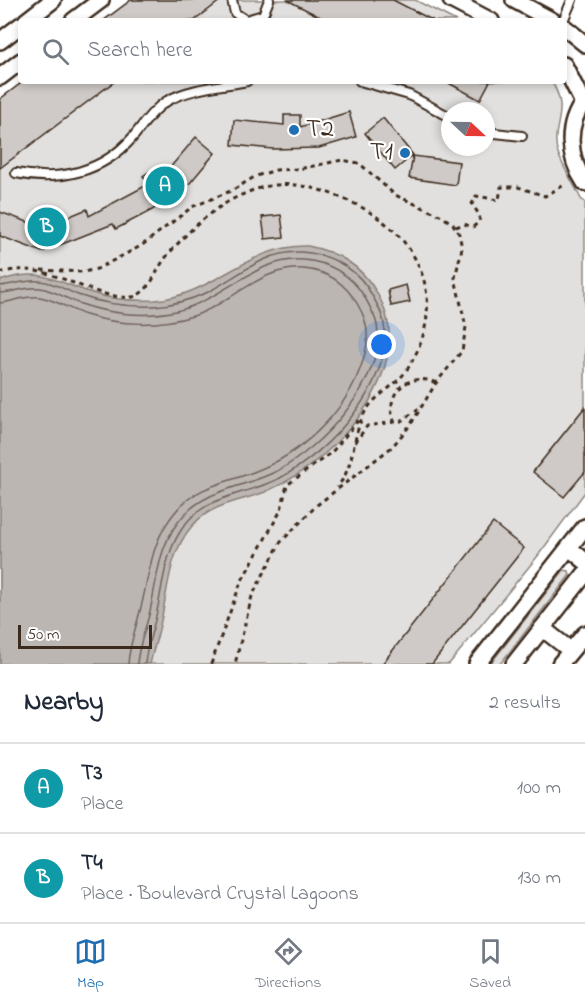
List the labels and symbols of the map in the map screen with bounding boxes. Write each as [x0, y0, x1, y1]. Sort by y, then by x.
north arrow [441, 102, 495, 156]
place label: T2 [306, 111, 334, 149]
marker: T2 [287, 123, 301, 137]
place label: T1 [370, 134, 393, 172]
marker: T1 [398, 146, 412, 160]
pin: A [146, 164, 184, 208]
pin: B [28, 204, 66, 250]
your location [367, 330, 396, 359]
scale bar [18, 622, 152, 650]

